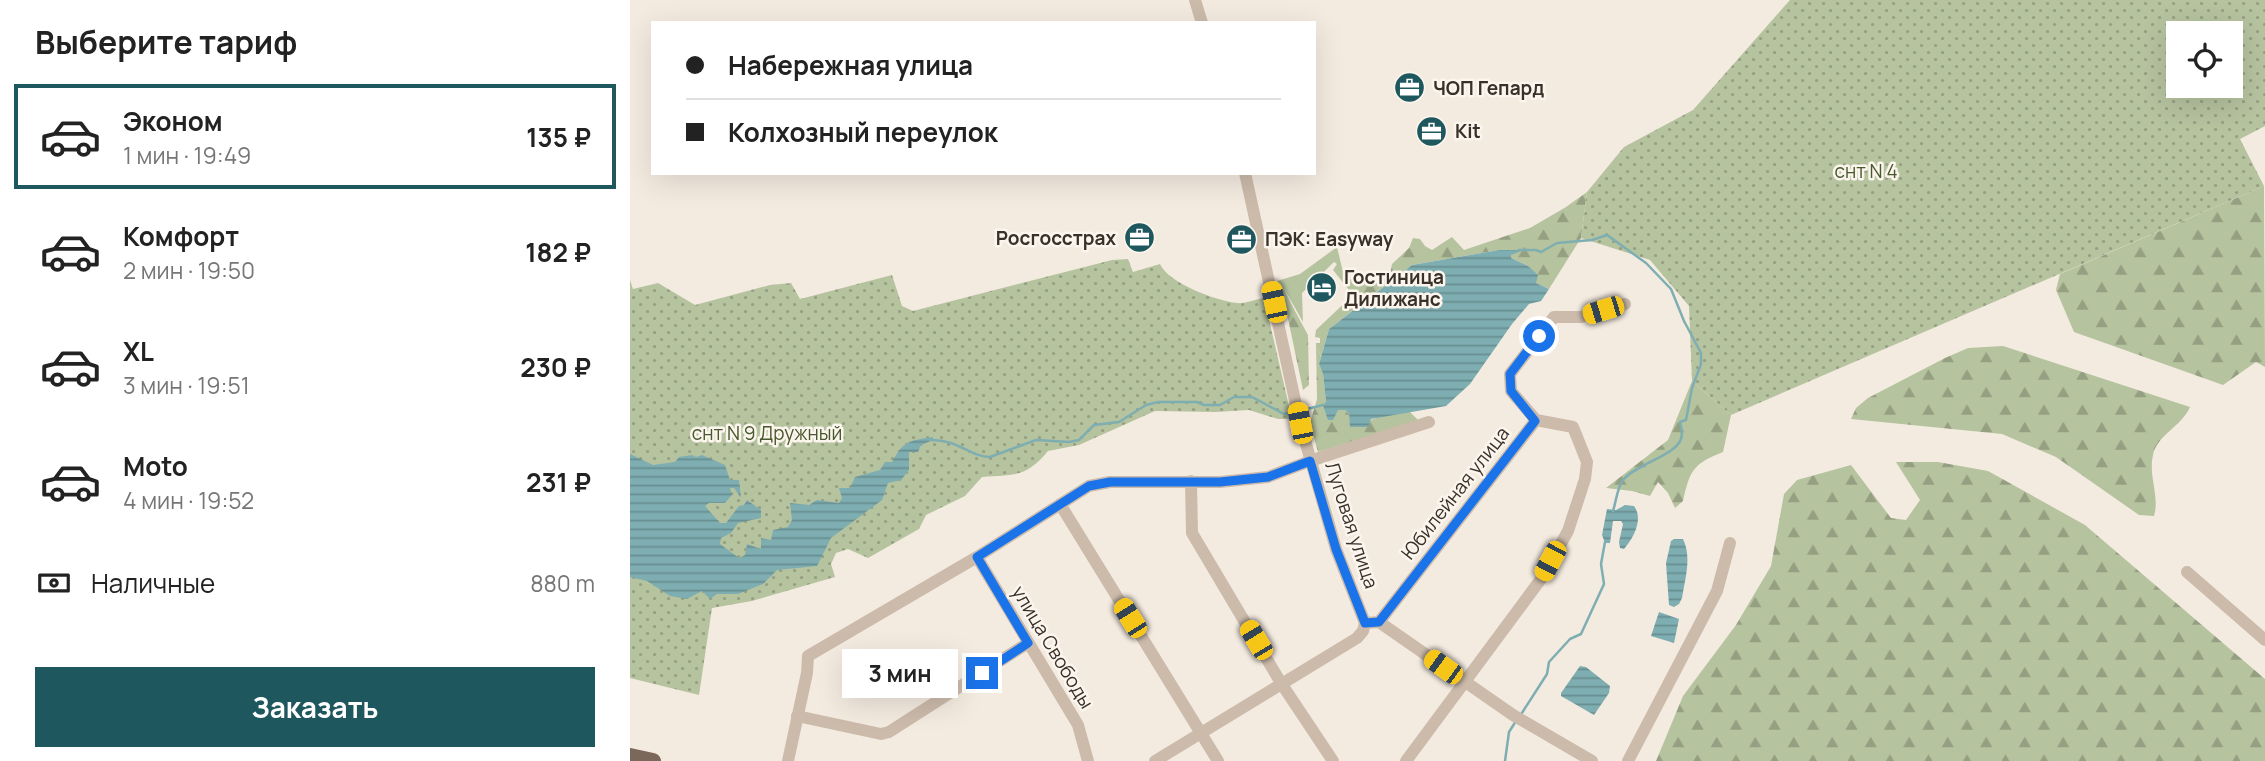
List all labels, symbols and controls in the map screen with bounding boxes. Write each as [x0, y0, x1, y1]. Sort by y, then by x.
text: Выберите тариф [35, 20, 297, 64]
map controls [2166, 21, 2243, 98]
button: locate [2166, 21, 2243, 98]
text: Набережная улица [728, 47, 973, 83]
office icon: ЧОП Гепард [1393, 71, 1427, 105]
place label: ЧОП Гепард [1433, 75, 1544, 101]
text: Эконом [123, 103, 223, 139]
icon: car [39, 105, 102, 168]
text: Колхозный переулок [728, 114, 998, 150]
office icon: Kit [1415, 114, 1449, 148]
place label: Kit [1455, 118, 1481, 144]
text: 135 ₽ [526, 119, 591, 155]
text: 1 мин · 19:49 [123, 139, 251, 171]
park label: снт N 4 [1834, 158, 1898, 184]
text: Комфорт [123, 218, 239, 254]
icon: car [39, 220, 102, 283]
office icon: Росгосстрах [1122, 221, 1156, 255]
office icon: ПЭК: Easyway [1225, 222, 1259, 256]
place label: Росгосстрах [996, 225, 1116, 251]
place label: ПЭК: Easyway [1265, 226, 1394, 252]
text: 182 ₽ [525, 234, 591, 270]
text: 2 мин · 19:50 [123, 254, 255, 286]
place label: Гостиница Дилижанс [1344, 264, 1444, 312]
hotel icon: Гостиница Дилижанс [1304, 271, 1338, 305]
car [1260, 279, 1289, 325]
car [1580, 294, 1627, 326]
route start [1523, 320, 1555, 352]
text: XL [123, 333, 154, 369]
icon: car [39, 335, 102, 398]
text: 230 ₽ [520, 349, 591, 385]
text: 3 мин · 19:51 [123, 369, 250, 401]
car [1286, 400, 1315, 446]
park label: снт N 9 Дружный [692, 420, 842, 446]
street label: Юбилейная улица [1395, 421, 1515, 565]
text: Moto [123, 448, 188, 484]
icon: car [39, 450, 102, 513]
street label: Луговая улица [1319, 458, 1385, 592]
text: 231 ₽ [526, 464, 591, 500]
text: 4 мин · 19:52 [123, 484, 254, 516]
car [1531, 538, 1570, 584]
icon: cash [35, 564, 73, 602]
text: Наличные [91, 565, 215, 601]
text: 880 m [530, 567, 595, 599]
street label: улица Свободы [1006, 581, 1100, 713]
car [1110, 595, 1151, 641]
car [1237, 617, 1276, 663]
car [1420, 646, 1467, 688]
callout: 3 мин [842, 648, 958, 698]
text: 3 мин [869, 657, 931, 689]
route end [966, 657, 998, 689]
button: Заказать [35, 667, 595, 747]

